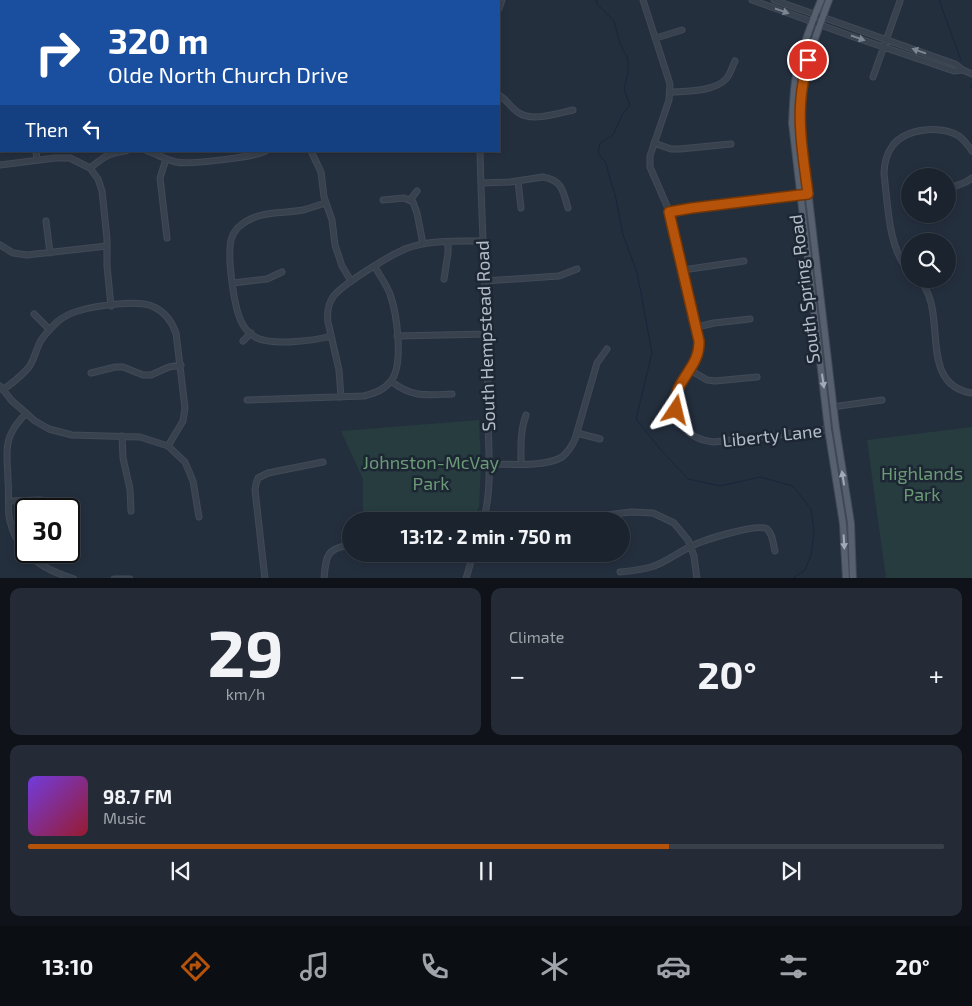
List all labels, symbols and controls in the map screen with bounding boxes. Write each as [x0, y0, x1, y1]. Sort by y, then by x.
one-way arrow [775, 8, 790, 16]
text: 320 m [108, 19, 209, 61]
icon: right [25, 20, 90, 85]
one-way arrow [851, 35, 866, 43]
pin [787, 39, 829, 81]
icon: arrive [794, 46, 822, 74]
one-way arrow [911, 47, 926, 54]
text: Olde North Church Drive [108, 61, 349, 87]
icon: left [78, 115, 106, 143]
text: Then [25, 118, 68, 141]
map controls [901, 168, 956, 288]
button: sound [901, 168, 956, 223]
street label: South Spring Road [784, 213, 824, 365]
button: search [901, 233, 956, 288]
street label: South Hempstead Road [471, 240, 499, 432]
one-way arrow [819, 374, 827, 390]
position arrow [649, 383, 701, 435]
street label: Liberty Lane [721, 419, 823, 451]
park label: Johnston-McVay Park [363, 451, 500, 494]
park label: Highlands Park [881, 462, 963, 505]
one-way arrow [839, 470, 847, 486]
speed limit sign: 30 [15, 498, 80, 563]
text: 13:12 · 2 min · 750 m [401, 525, 571, 548]
one-way arrow [840, 535, 848, 551]
text: 29 [207, 612, 284, 690]
text: Climate [509, 627, 564, 646]
text: 20° [697, 651, 757, 697]
text: − [509, 658, 525, 692]
text: + [929, 658, 944, 692]
text: km/h [226, 684, 265, 703]
text: 98.7 FM [103, 785, 172, 808]
text: Music [103, 808, 146, 827]
icon: previous [167, 857, 195, 885]
icon: pause [472, 857, 500, 885]
icon: next [777, 857, 805, 885]
icon: directions [178, 949, 213, 984]
icon: music [297, 949, 332, 984]
icon: phone [417, 949, 452, 984]
icon: climate [537, 949, 572, 984]
icon: car [656, 949, 691, 984]
icon: filters [776, 949, 811, 984]
text: 13:10 [42, 953, 93, 979]
text: 20° [895, 953, 930, 979]

